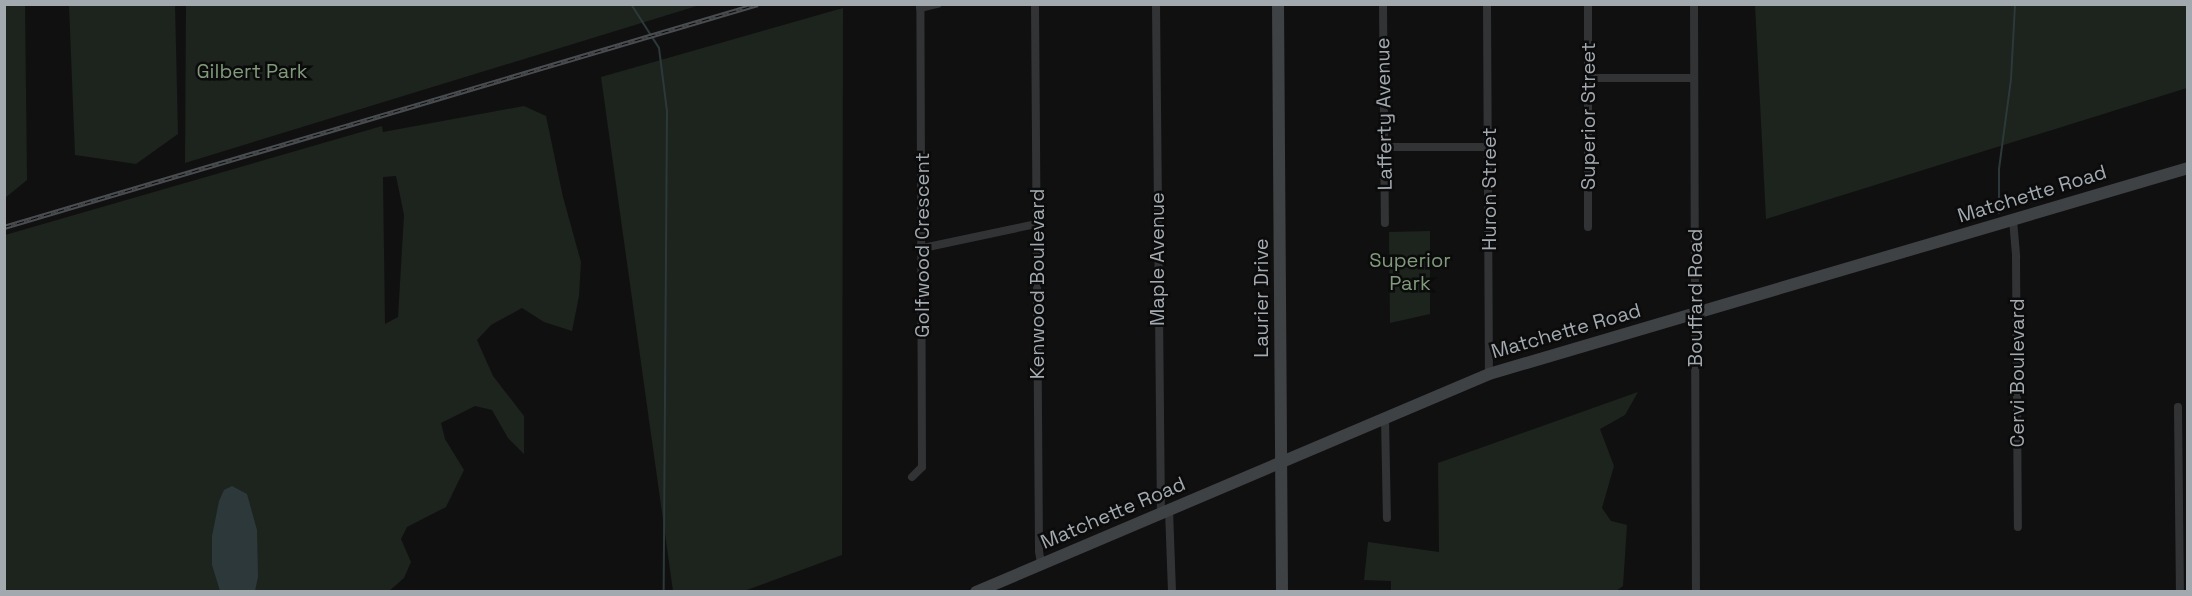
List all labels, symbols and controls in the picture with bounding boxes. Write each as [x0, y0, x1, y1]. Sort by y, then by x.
street label: Lafferty Avenue [1371, 37, 1397, 191]
street label: Superior Street [1576, 42, 1600, 190]
park label: Gilbert Park [196, 59, 308, 83]
street label: Huron Street [1477, 127, 1501, 251]
street label: Golfwood Crescent [910, 152, 934, 338]
street label: Matchette Road [1954, 160, 2110, 228]
street label: Kenwood Boulevard [1025, 189, 1049, 379]
street label: Maple Avenue [1145, 192, 1169, 326]
street label: Bouffard Road [1683, 229, 1707, 367]
street label: Laurier Drive [1249, 238, 1273, 358]
park label: Superior Park [1369, 249, 1451, 296]
street label: Matchette Road [1488, 298, 1644, 364]
street label: Cervi Boulevard [2005, 298, 2029, 448]
street label: Matchette Road [1037, 472, 1189, 554]

